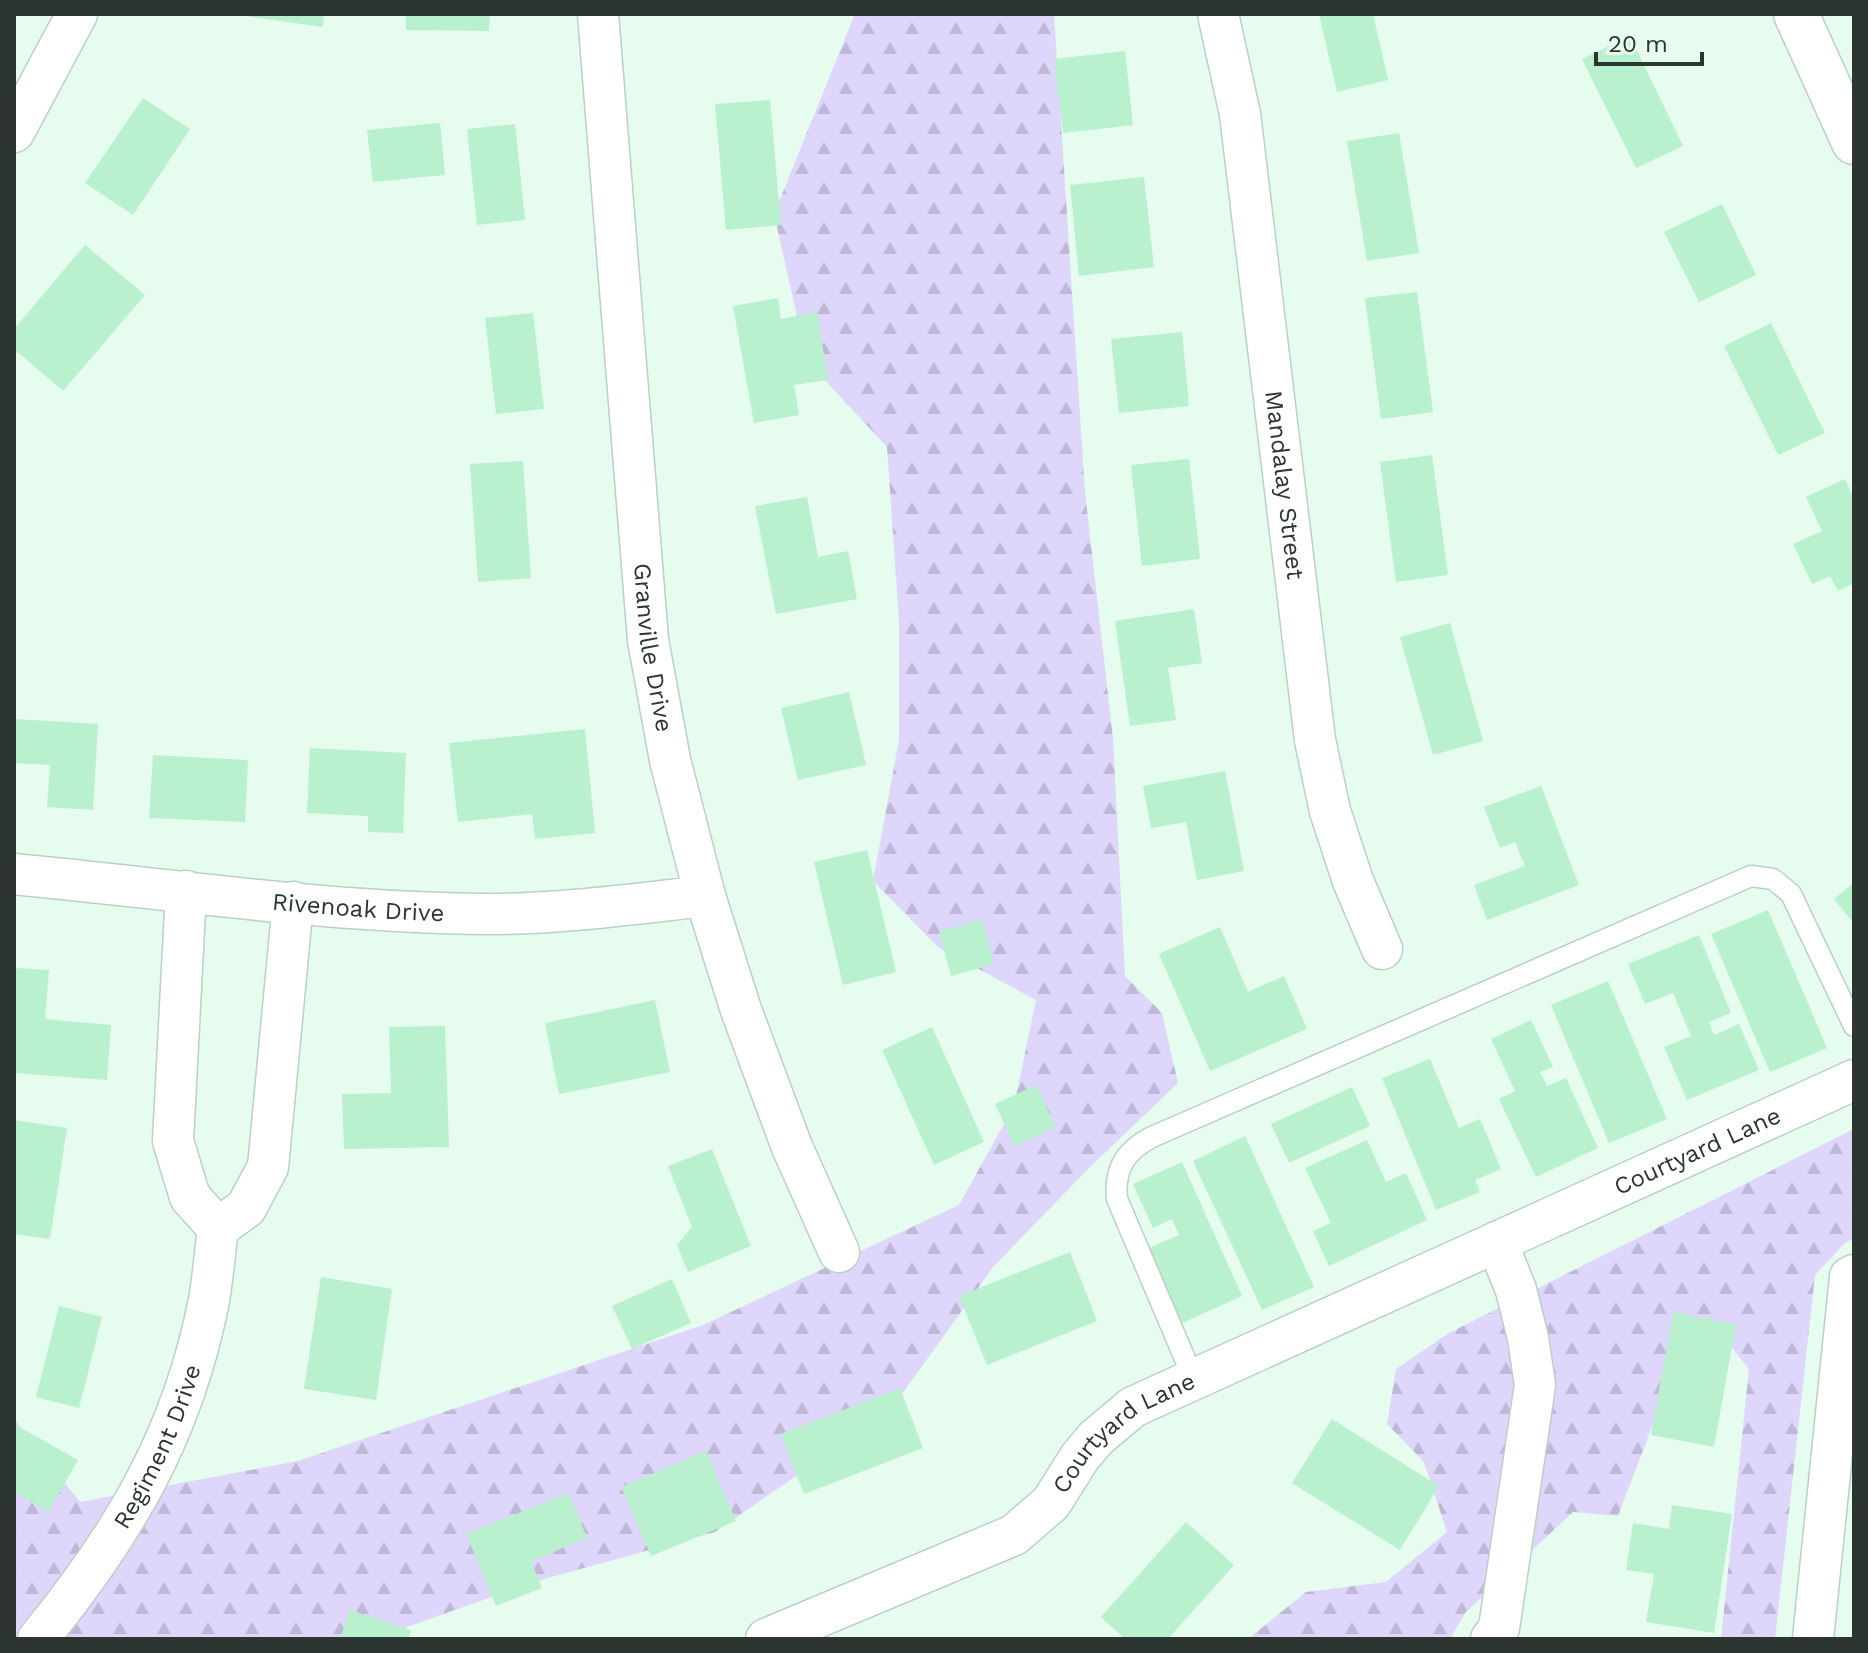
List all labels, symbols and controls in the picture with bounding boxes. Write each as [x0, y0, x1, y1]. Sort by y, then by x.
scale bar [1596, 16, 1702, 66]
text: 20 m [1608, 30, 1668, 58]
street label: Mandalay Street [1259, 389, 1310, 581]
street label: Granville Drive [628, 562, 679, 734]
street label: Rivenoak Drive [271, 888, 445, 927]
street label: Courtyard Lane [1610, 1101, 1785, 1201]
street label: Regiment Drive [108, 1361, 207, 1534]
street label: Courtyard Lane [1047, 1367, 1199, 1498]

